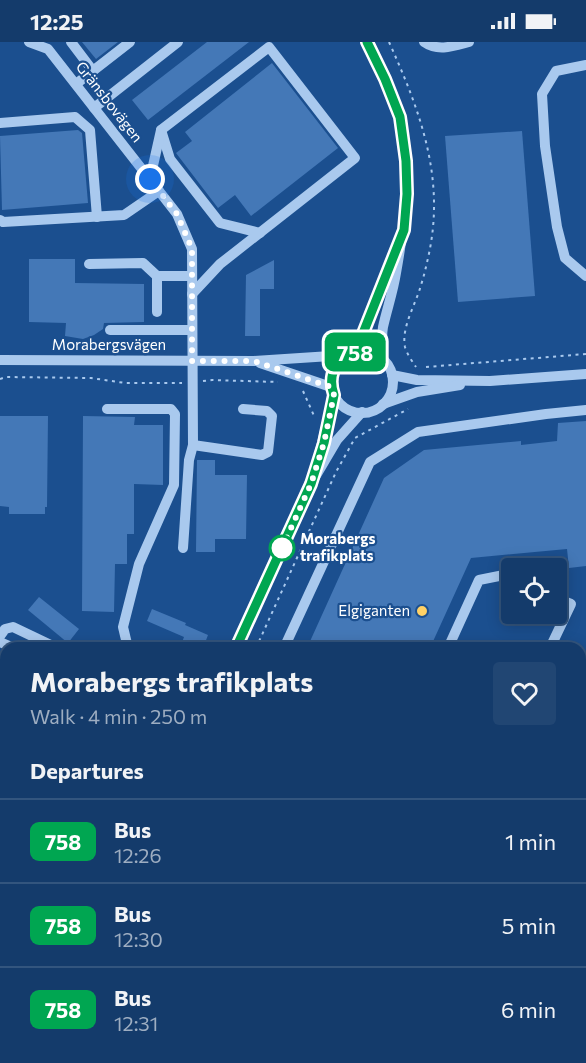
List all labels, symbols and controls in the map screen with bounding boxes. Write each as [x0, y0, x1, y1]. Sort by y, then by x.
text: 12:25 [30, 8, 84, 35]
street label: Gränsbovägen [73, 57, 147, 145]
your location [135, 164, 165, 194]
line badge: 758 [320, 332, 389, 372]
street label: Morabergsvägen [52, 335, 166, 353]
text: 758 [337, 340, 373, 365]
place label: Morabergs trafikplats [300, 529, 375, 564]
marker: Morabergs trafikplats [269, 535, 295, 561]
map controls [501, 558, 567, 624]
button: locate [501, 558, 567, 624]
place label: Elgiganten [338, 601, 410, 619]
marker: Elgiganten [415, 604, 429, 618]
button: heart [493, 662, 556, 725]
text: Morabergs trafikplats [30, 664, 313, 698]
text: Walk · 4 min · 250 m [30, 704, 207, 728]
text: Departures [30, 757, 144, 784]
text: Bus [114, 816, 151, 843]
text: 1 min [505, 828, 556, 855]
text: 758 [45, 829, 81, 854]
text: 12:26 [114, 843, 162, 867]
text: Bus [114, 900, 151, 927]
text: 5 min [502, 912, 556, 939]
text: 758 [45, 913, 81, 938]
text: 12:30 [114, 927, 163, 951]
text: Bus [114, 984, 151, 1011]
text: 6 min [501, 996, 556, 1023]
text: 758 [45, 997, 81, 1022]
text: 12:31 [114, 1011, 158, 1035]

